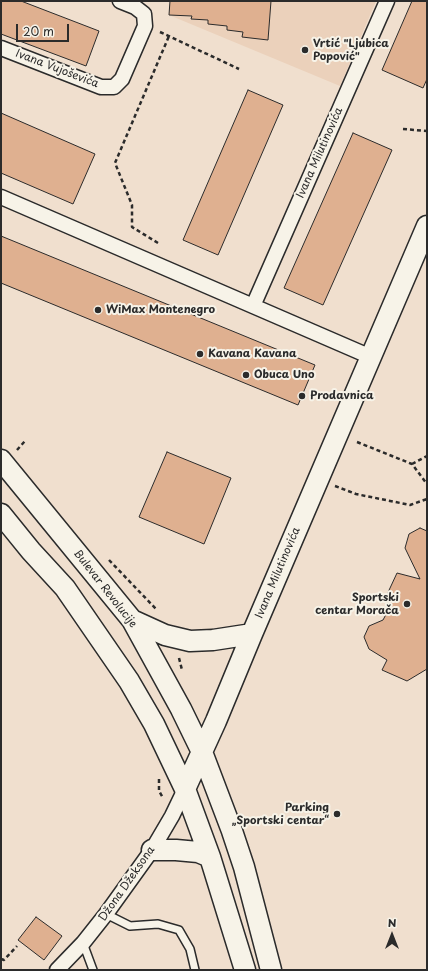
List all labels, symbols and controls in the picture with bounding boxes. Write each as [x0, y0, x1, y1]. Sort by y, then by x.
scale bar [18, 16, 71, 42]
text: 20 m [23, 22, 54, 40]
place label: Vrtić "Ljubica Popović" [313, 37, 389, 63]
marker: Vrtić "Ljubica Popović" [300, 45, 310, 55]
street label: Ivana Vujoševića [14, 47, 100, 91]
street label: Ivana Milutinovića [294, 106, 346, 200]
place label: WiMax Montenegro [106, 303, 215, 317]
marker: WiMax Montenegro [93, 305, 103, 315]
place label: Kavana Kavana [208, 347, 297, 361]
marker: Kavana Kavana [195, 349, 205, 359]
place label: Obuca Uno [254, 368, 314, 382]
marker: Obuca Uno [241, 370, 251, 380]
place label: Prodavnica [310, 389, 374, 403]
marker: Prodavnica [297, 391, 307, 401]
street label: Ivana Milutinovića [253, 525, 303, 621]
street label: Bulevar Revolucije [70, 547, 140, 631]
place label: Sportski centar Morača [315, 591, 399, 617]
marker: Sportski centar Morača [402, 599, 412, 609]
place label: Parking „Sportski centar“ [232, 801, 329, 827]
marker: Parking „Sportski centar“ [332, 809, 342, 819]
street label: Džona Džeksona [96, 844, 158, 924]
text: N [388, 914, 396, 931]
north arrow [372, 915, 412, 955]

